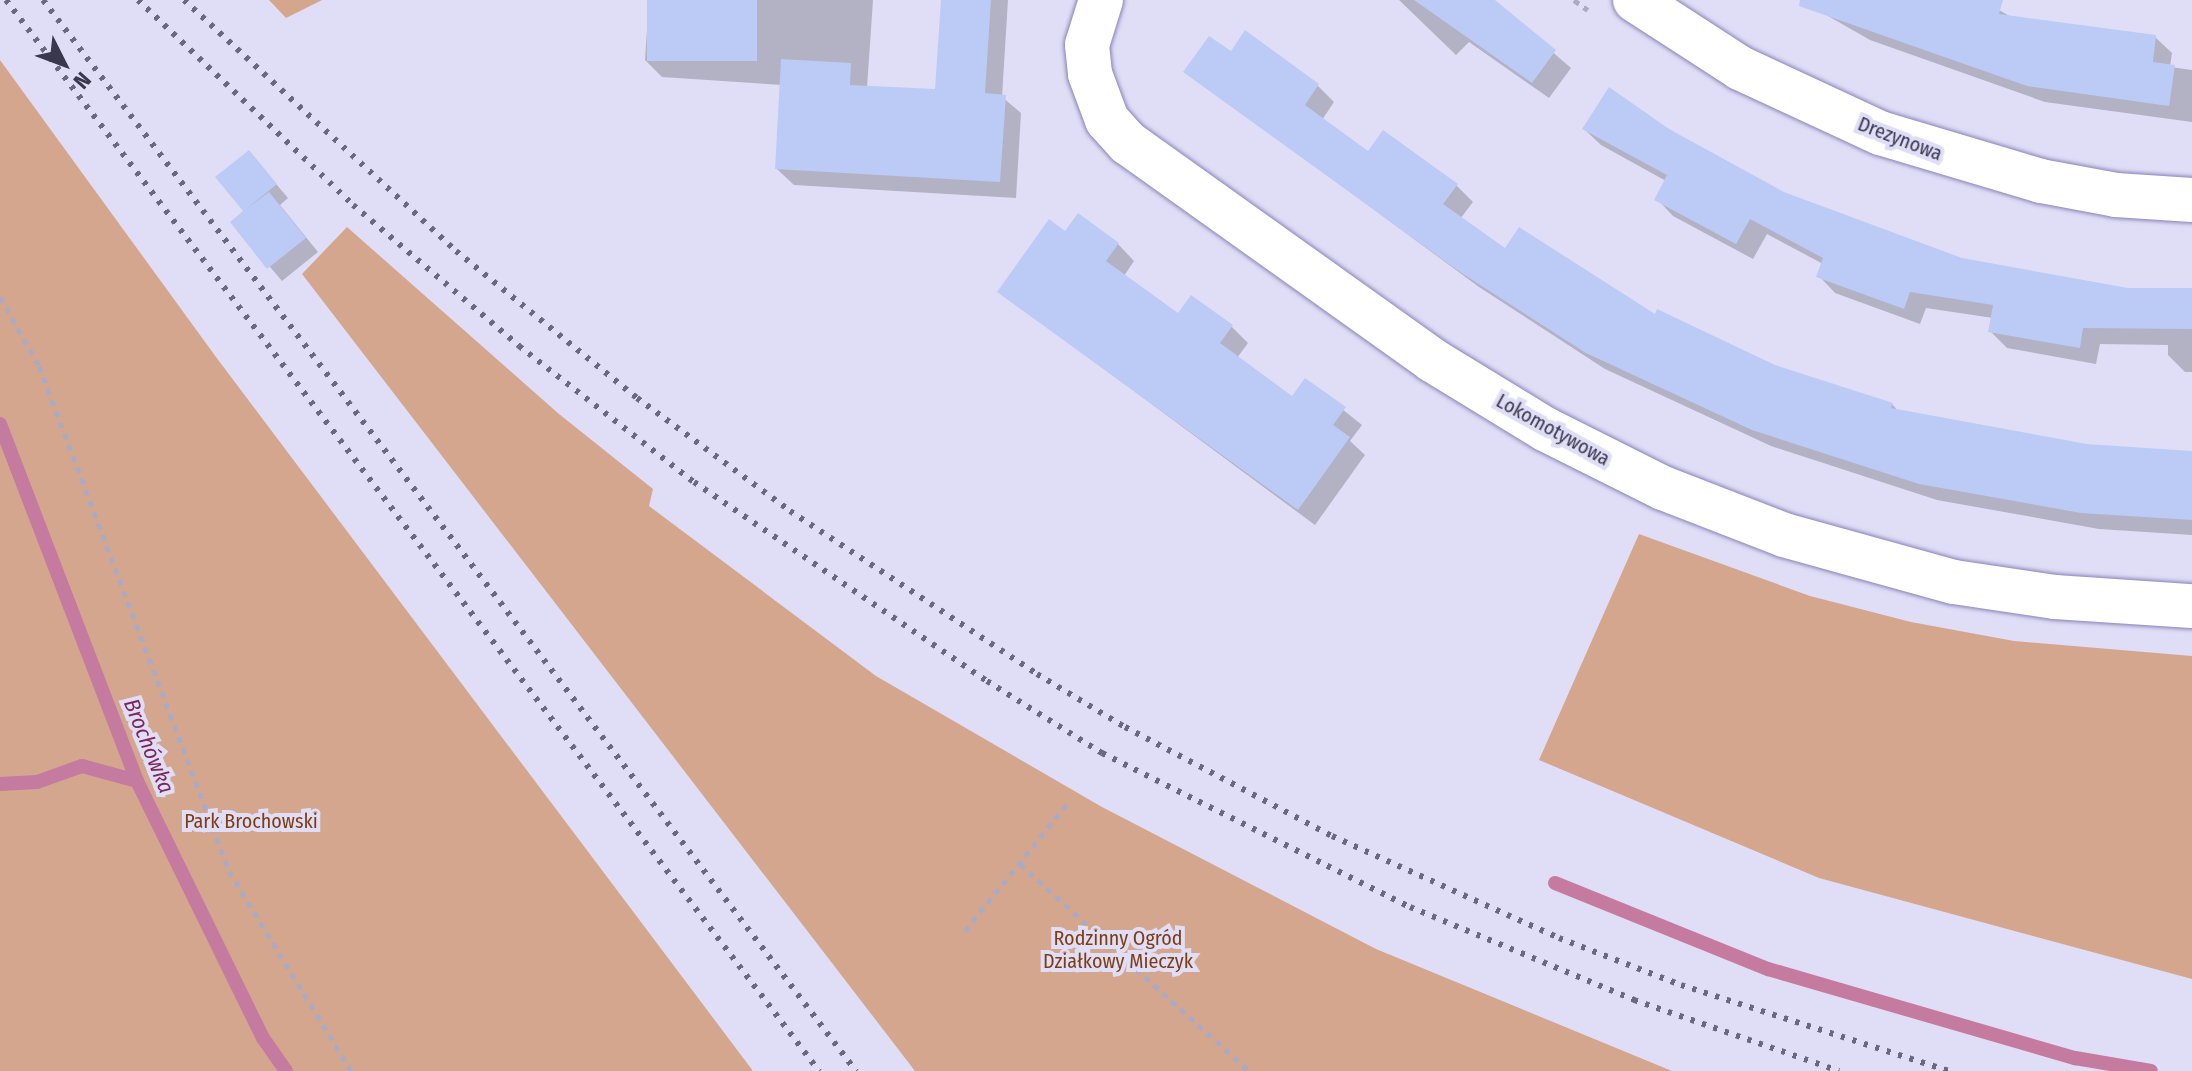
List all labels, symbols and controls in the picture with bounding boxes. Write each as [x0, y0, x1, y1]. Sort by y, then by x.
north arrow [24, 24, 104, 104]
text: N [68, 66, 97, 94]
street label: Drezynowa [1854, 112, 1946, 166]
street label: Lokomotywowa [1492, 389, 1614, 471]
water label: Brochówka [118, 695, 180, 797]
park label: Park Brochowski [184, 809, 318, 833]
park label: Rodzinny Ogród Działkowy Mieczyk [1043, 926, 1193, 973]

